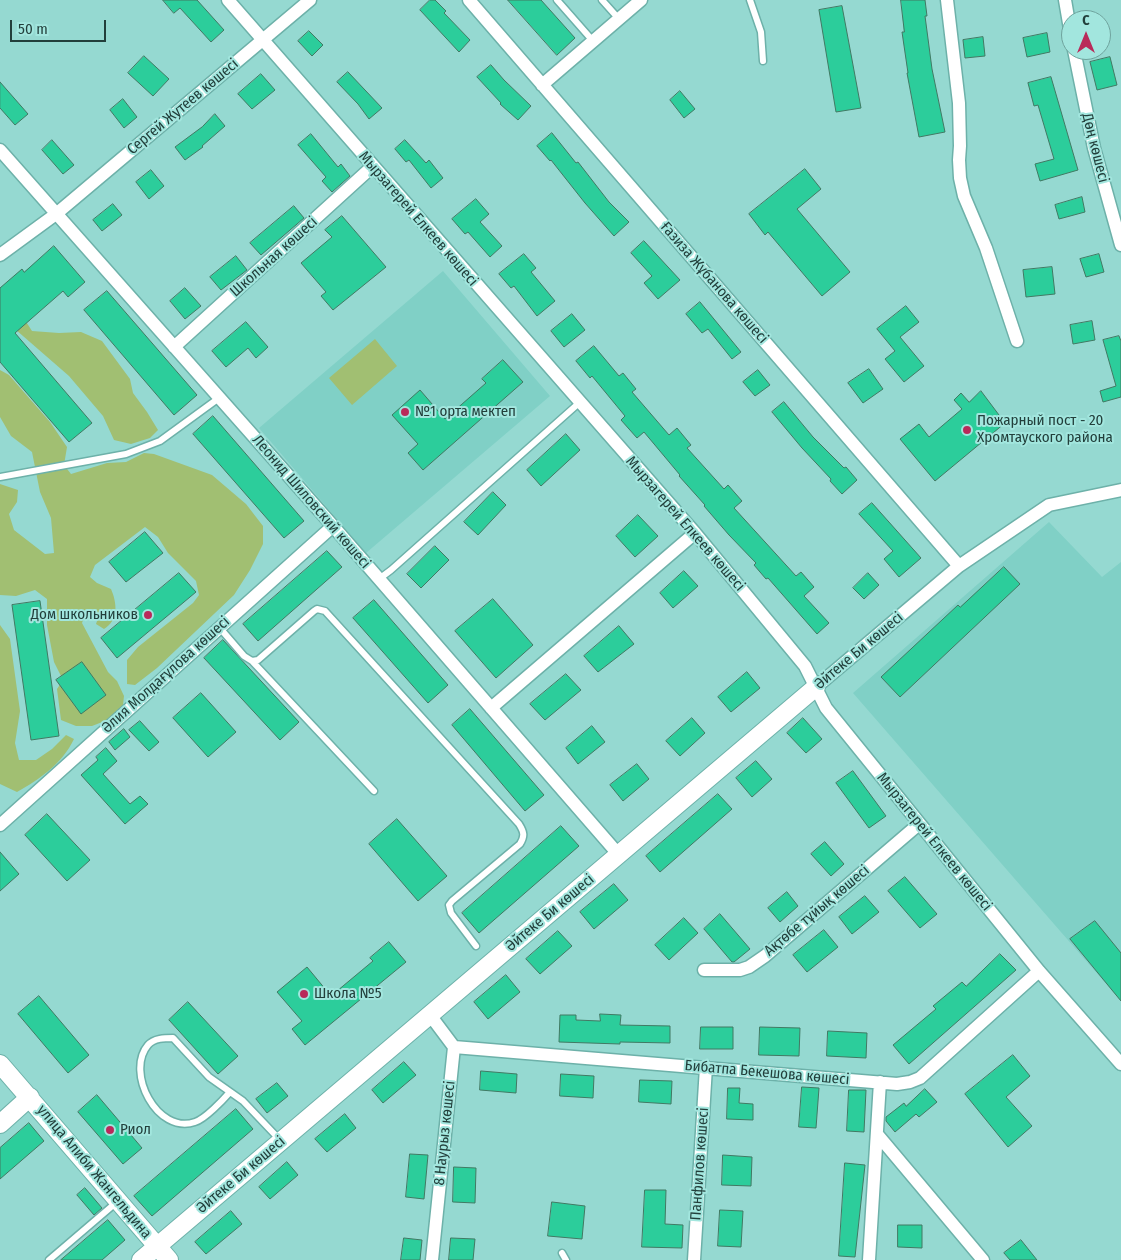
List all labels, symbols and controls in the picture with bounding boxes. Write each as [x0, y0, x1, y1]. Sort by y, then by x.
scale bar [12, 10, 109, 42]
north arrow [1061, 10, 1111, 60]
text: С [1082, 12, 1090, 29]
text: 50 m [18, 20, 48, 38]
street label: Сергей Жутеев көшесі [124, 55, 242, 159]
street label: Дөң көшесі [1078, 111, 1112, 185]
street label: Мырзагерей Елкеев көшесі [355, 148, 481, 290]
street label: Школьная көшесі [227, 213, 321, 301]
street label: Ғазиза Жұбанова көшесі [656, 219, 772, 347]
place label: №1 орта мектеп [415, 403, 516, 421]
marker: №1 орта мектеп [399, 406, 411, 418]
place label: Пожарный пост - 20 Хромтауского района [977, 412, 1113, 447]
marker: Пожарный пост - 20 Хромтауского района [961, 424, 973, 436]
street label: Леонид Шиловский көшесі [248, 432, 374, 572]
street label: Мырзагерей Елкеев көшесі [622, 453, 748, 595]
place label: Дом школьников [31, 606, 138, 624]
marker: Дом школьников [142, 609, 154, 621]
street label: Әйтеке Би көшесі [811, 609, 907, 693]
street label: Әлия Молдағұлова көшесі [98, 613, 234, 737]
street label: Мырзагерей Елкеев көшесі [873, 769, 995, 915]
street label: Ақтөбе тұйық көшесі [761, 862, 873, 960]
street label: Әйтеке Би көшесі [502, 871, 598, 955]
place label: Школа №5 [314, 985, 382, 1003]
marker: Школа №5 [298, 988, 310, 1000]
street label: Бибатпа Бекешова көшесі [684, 1057, 850, 1089]
street label: 8 Наурыз көшесі [431, 1080, 459, 1186]
street label: улица Алиби Жангельдина [33, 1102, 155, 1242]
street label: Панфилов көшесі [687, 1107, 713, 1221]
place label: Риол [120, 1121, 151, 1139]
marker: Риол [104, 1124, 116, 1136]
street label: Әйтеке Би көшесі [193, 1133, 289, 1217]

